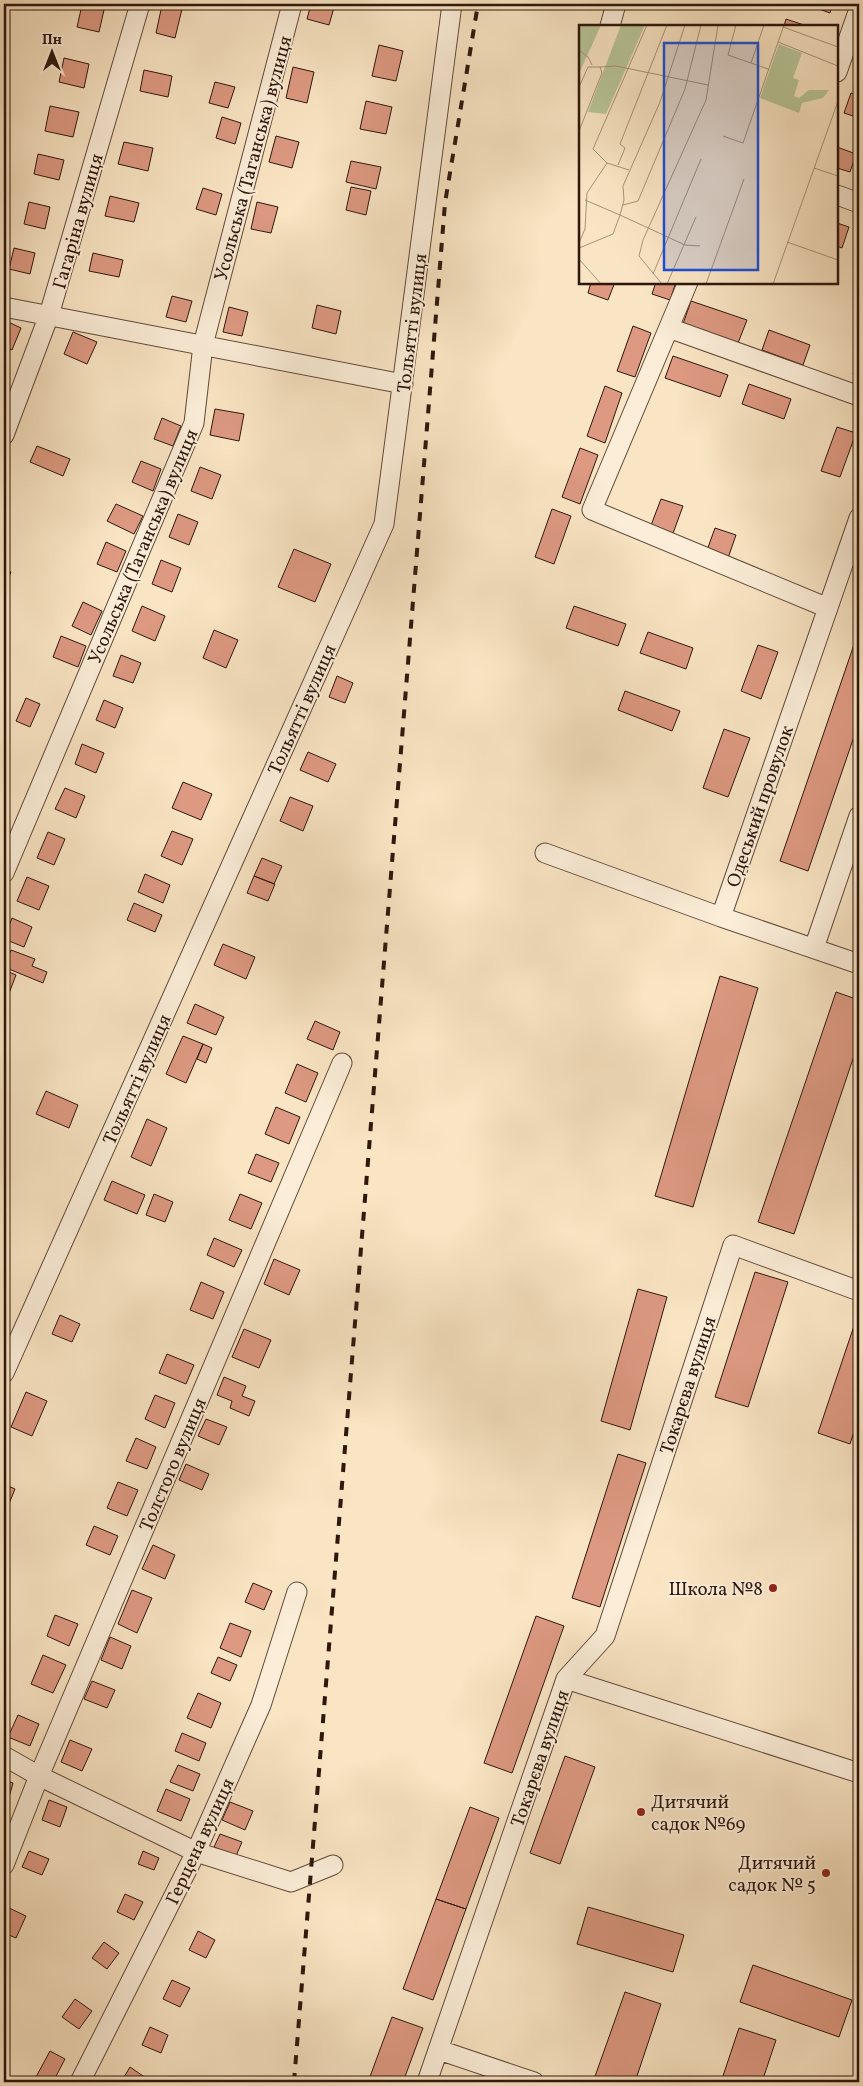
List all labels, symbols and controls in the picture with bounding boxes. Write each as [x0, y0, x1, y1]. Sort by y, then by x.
inset map [579, 25, 838, 284]
north arrow [28, 28, 78, 78]
text: Пн [42, 31, 62, 50]
street label: Усольська (Таганська) вулиця [209, 33, 299, 284]
street label: Гагаріна вулиця [47, 151, 111, 292]
street label: Тольятті вулиця [392, 252, 434, 395]
street label: Усольська (Таганська) вулиця [82, 425, 205, 668]
street label: Тольятті вулиця [262, 640, 343, 779]
street label: Одеський провулок [721, 722, 801, 891]
street label: Тольятті вулиця [97, 1010, 178, 1149]
street label: Токарєва вулиця [654, 1313, 723, 1458]
street label: Толстого вулиця [134, 1394, 214, 1536]
place label: Школа №8 [668, 1577, 763, 1603]
marker: Школа №8 [767, 1582, 779, 1594]
street label: Токарєва вулиця [505, 1686, 577, 1831]
street label: Герцена вулиця [160, 1774, 242, 1909]
place label: Дитячий садок №69 [651, 1790, 746, 1838]
marker: Дитячий садок №69 [635, 1806, 647, 1818]
place label: Дитячий садок № 5 [728, 1851, 816, 1899]
marker: Дитячий садок № 5 [820, 1867, 832, 1879]

